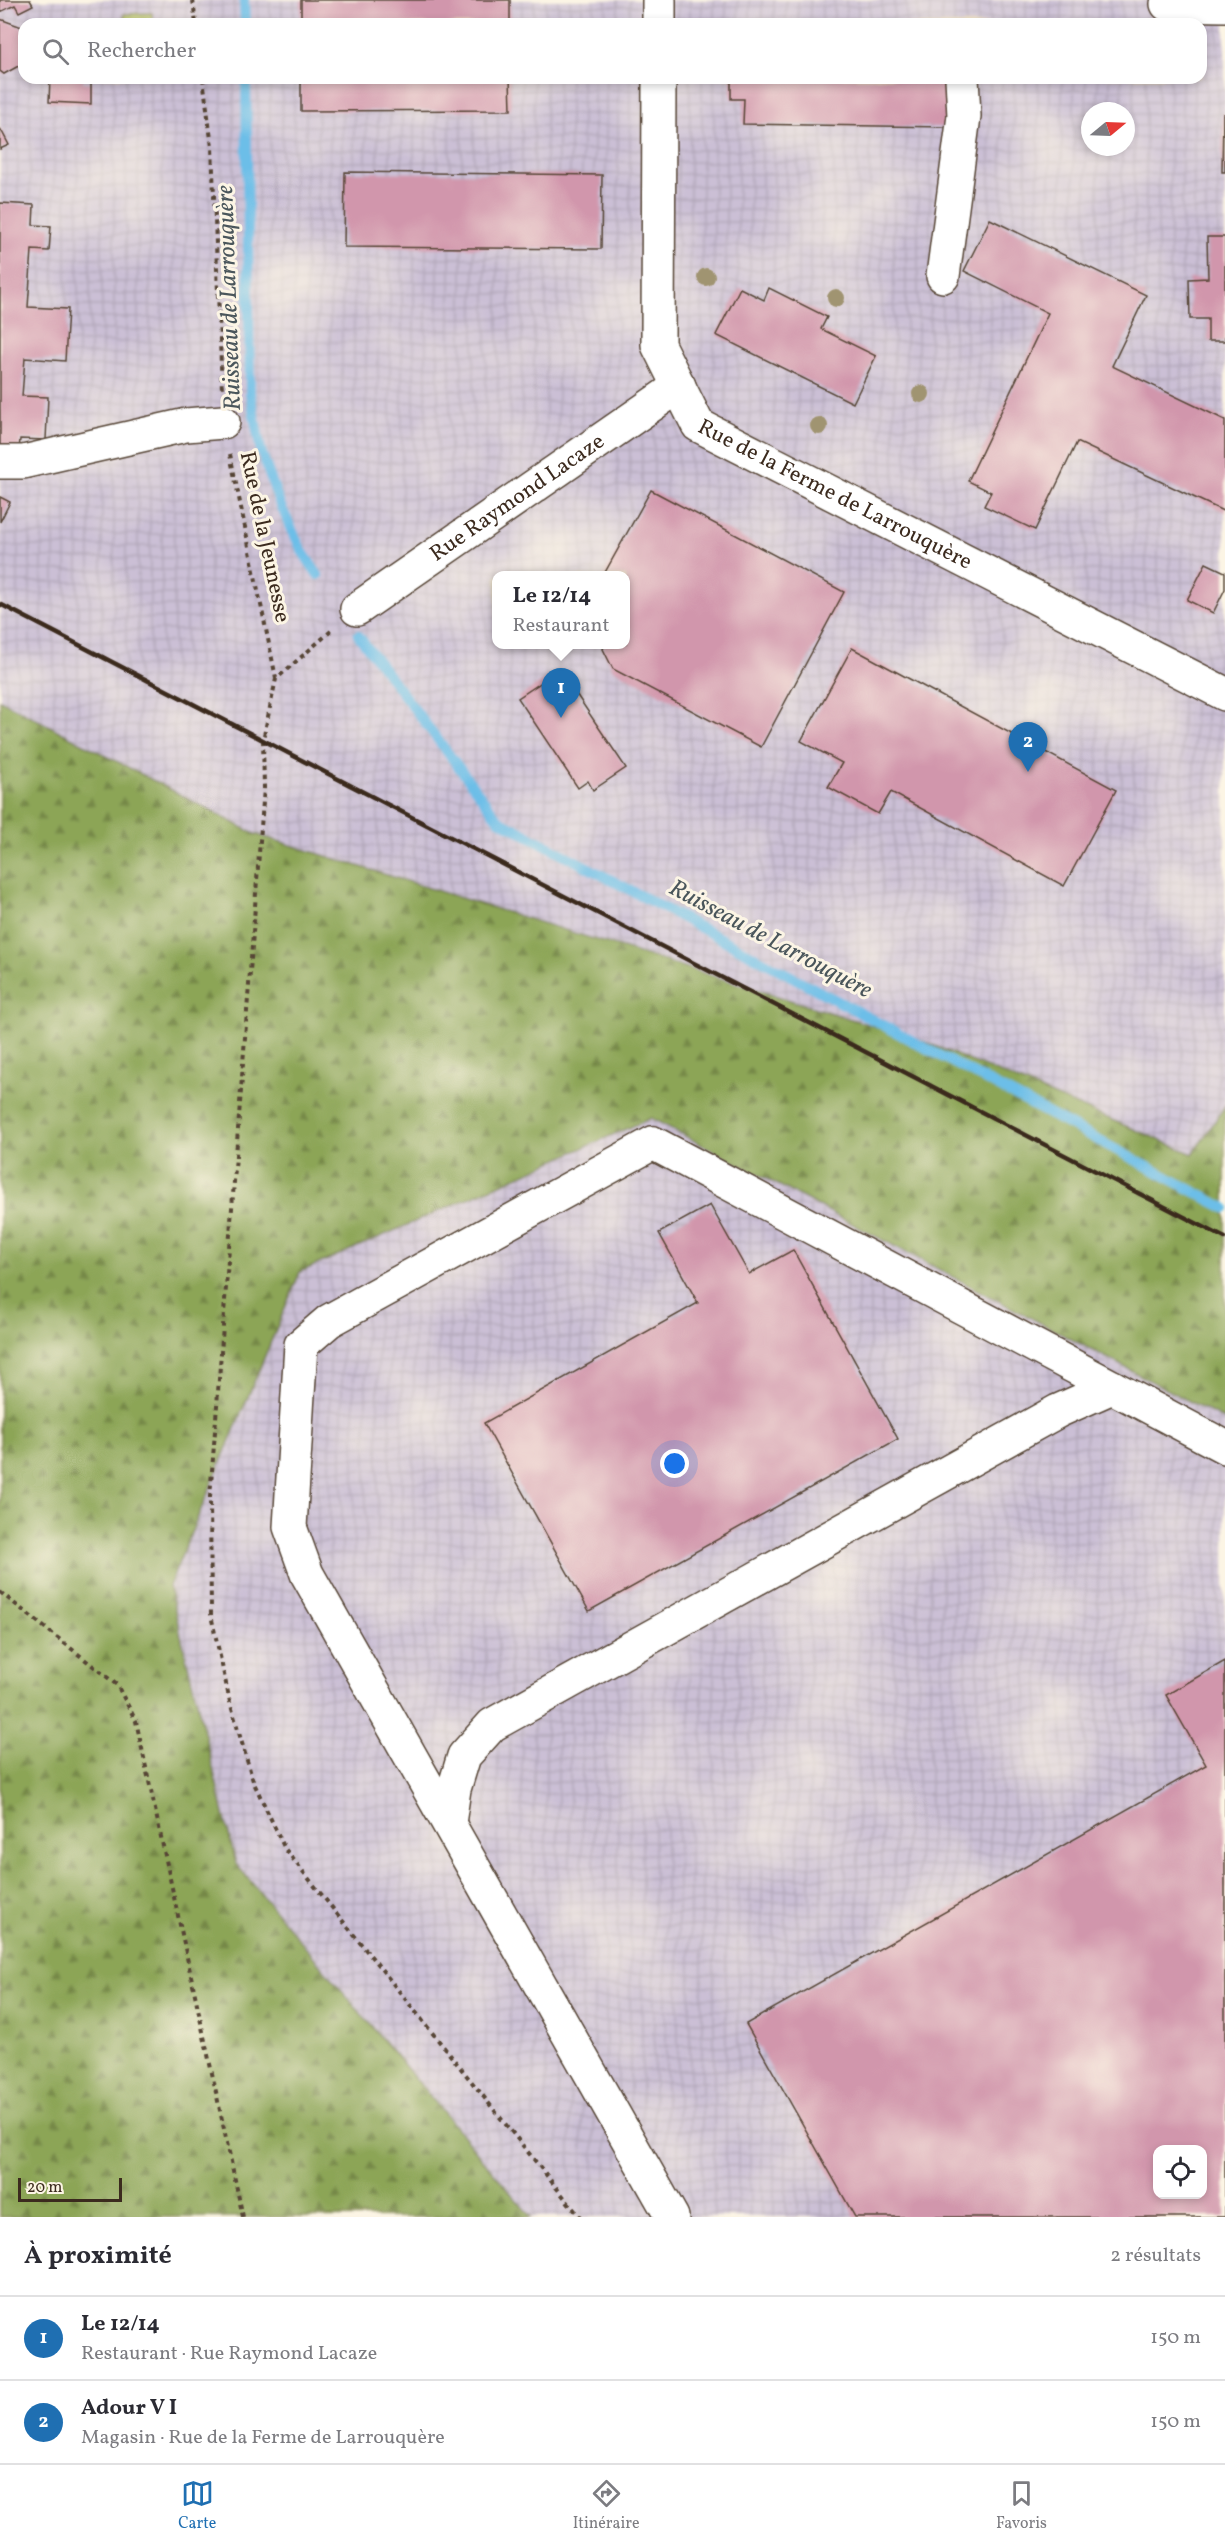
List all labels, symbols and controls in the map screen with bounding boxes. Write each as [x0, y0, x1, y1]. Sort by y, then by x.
search box [18, 18, 1207, 84]
icon: search [39, 35, 72, 68]
text: Rechercher [87, 36, 196, 67]
north arrow [1081, 102, 1135, 156]
water label: Ruisseau de Larrouquère [209, 184, 251, 411]
street label: Rue de la Ferme de Larrouquère [692, 412, 977, 578]
street label: Rue Raymond Lacaze [424, 426, 611, 569]
street label: Rue de la Jeunesse [231, 449, 297, 625]
popup [492, 571, 630, 649]
text: Le 12/14 [513, 581, 591, 612]
text: Restaurant [513, 612, 609, 640]
pin: 1 [542, 668, 580, 718]
pin: 2 [1008, 722, 1048, 772]
water label: Ruisseau de Larrouquère [662, 872, 878, 1008]
your location [660, 1449, 689, 1478]
map controls [1153, 2145, 1207, 2199]
button: locate [1153, 2145, 1207, 2199]
scale bar [18, 2175, 122, 2202]
text: 20 m [27, 2177, 62, 2199]
text: À proximité [24, 2238, 172, 2274]
text: 2 résultats [1110, 2242, 1201, 2270]
text: Le 12/14 [81, 2309, 160, 2340]
text: 1 [39, 2324, 48, 2352]
text: 150 m [1150, 2324, 1201, 2352]
text: Restaurant · Rue Raymond Lacaze [81, 2340, 377, 2368]
text: Adour V I [81, 2393, 177, 2424]
text: 2 [38, 2408, 49, 2436]
text: 150 m [1150, 2408, 1201, 2436]
text: Magasin · Rue de la Ferme de Larrouquère [81, 2424, 445, 2452]
tab: Carte [178, 2477, 216, 2535]
tab: Itinéraire [573, 2477, 640, 2535]
tab: Favoris [996, 2477, 1047, 2535]

